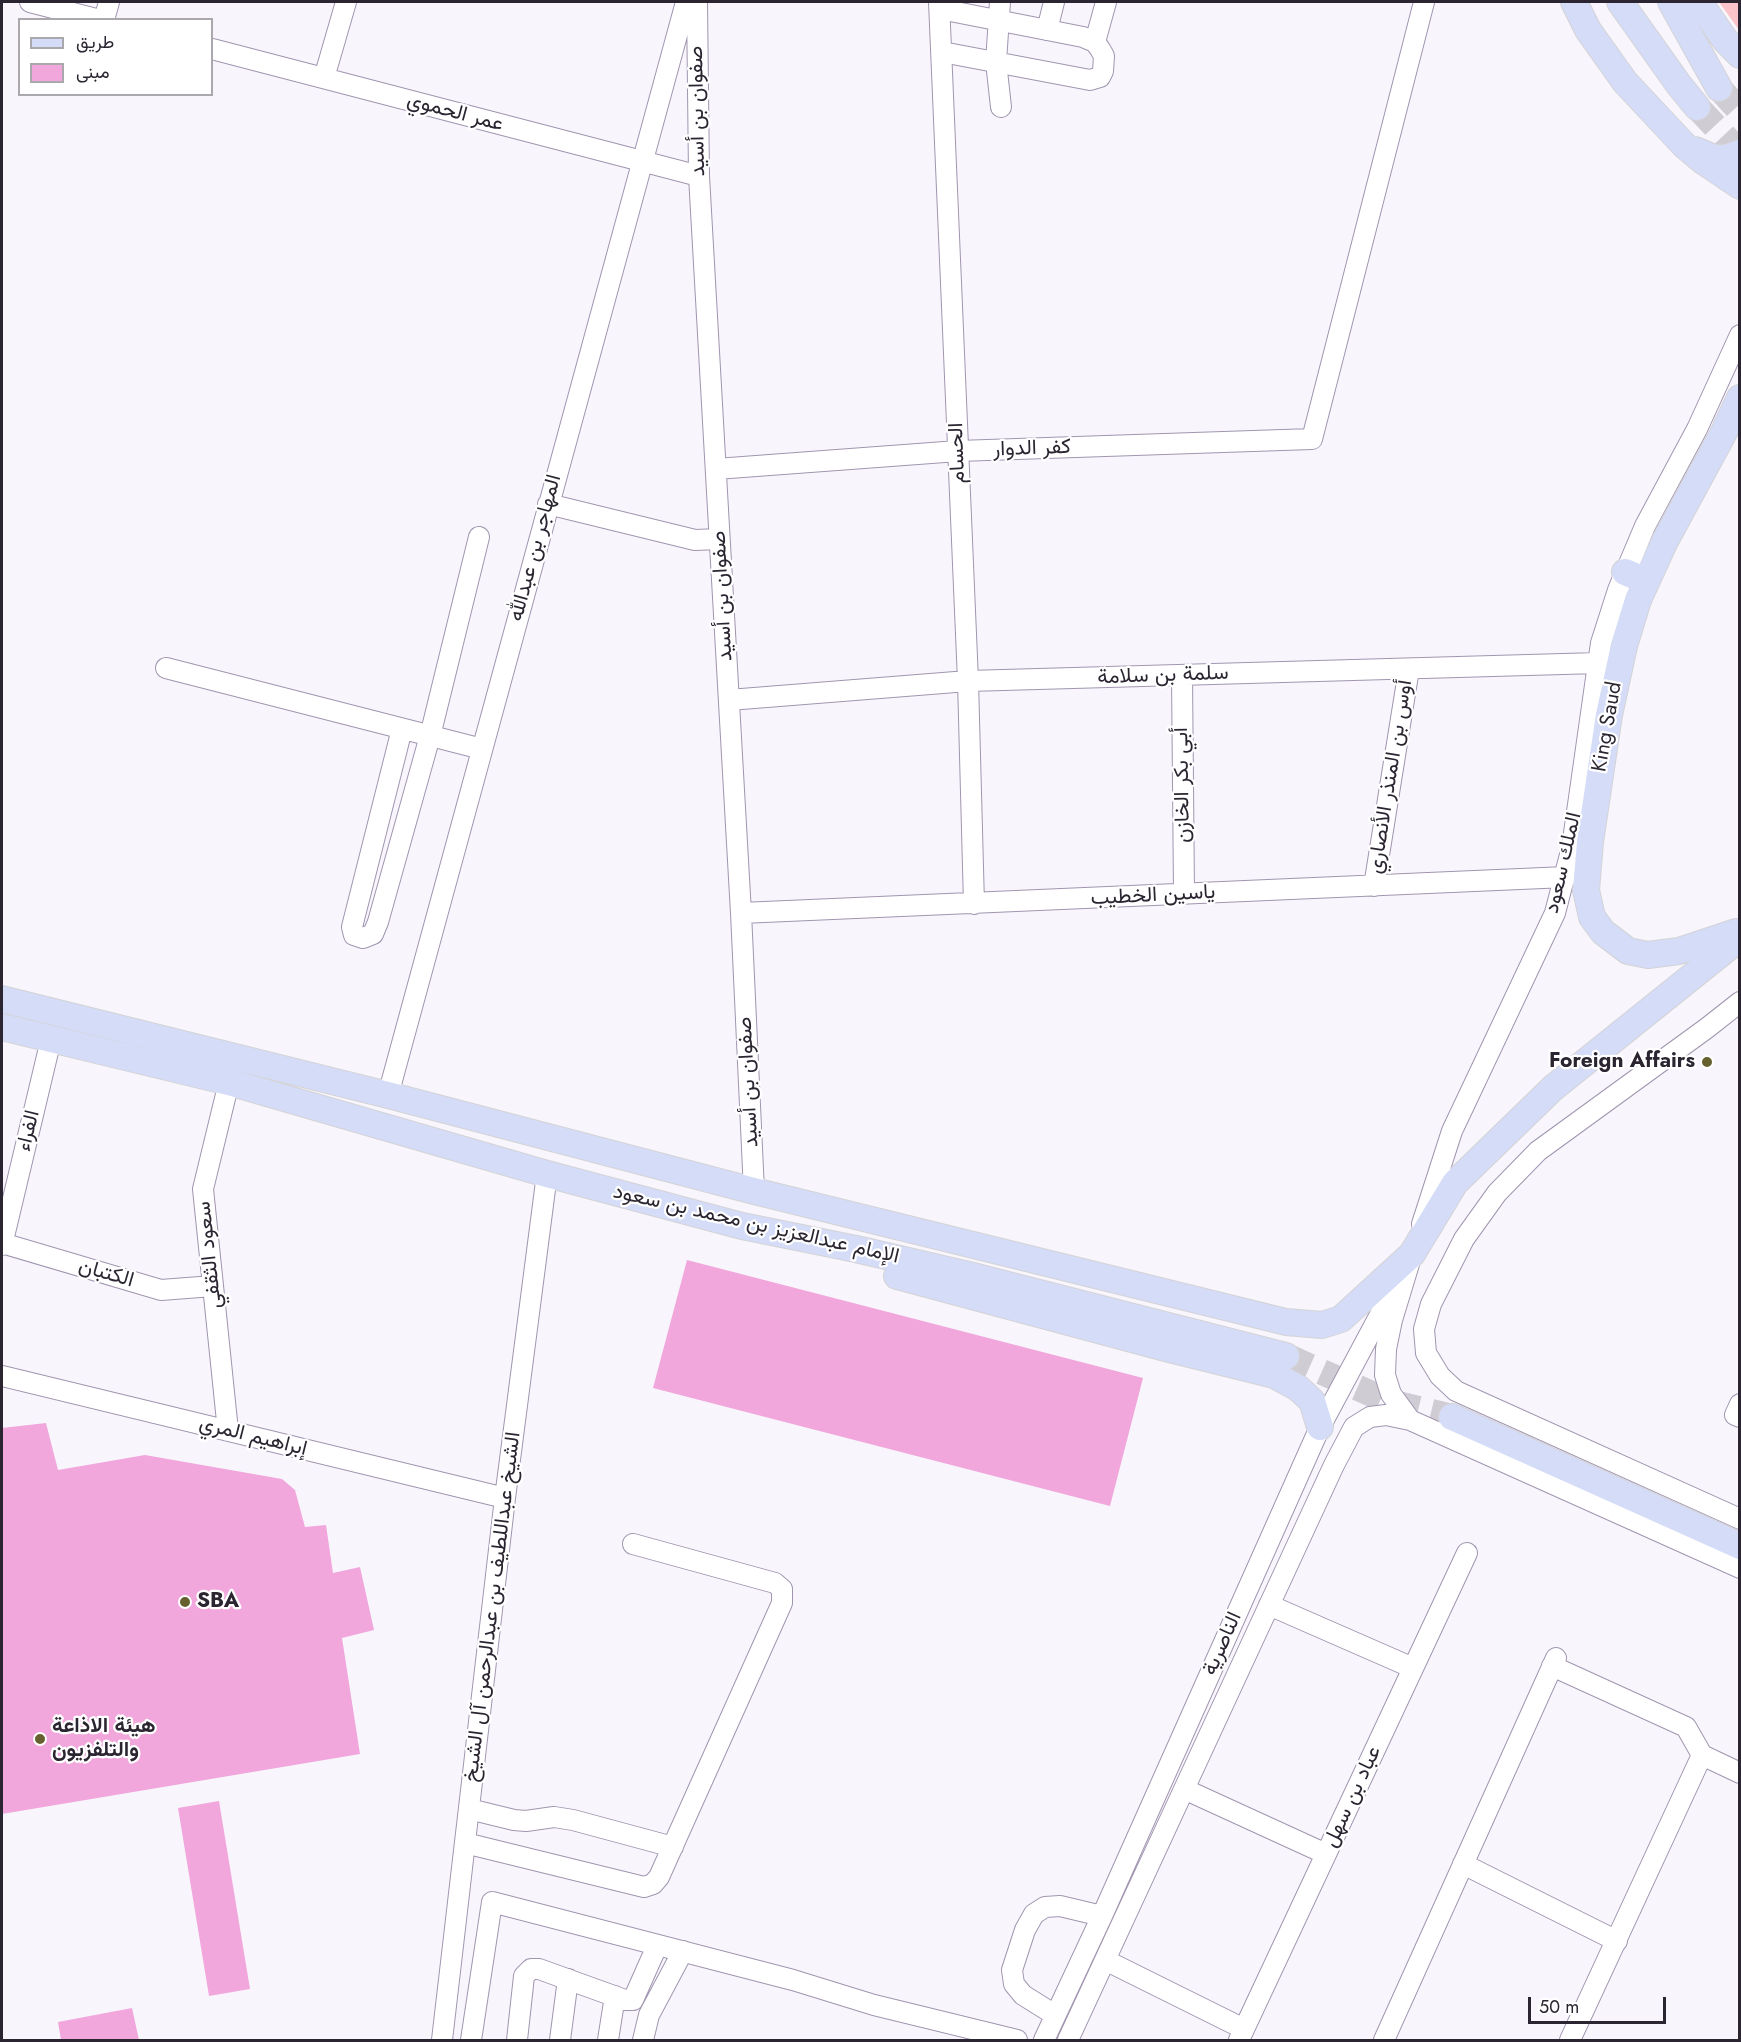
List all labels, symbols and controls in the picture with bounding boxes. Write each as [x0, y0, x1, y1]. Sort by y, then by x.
legend [18, 18, 213, 96]
text: طريق [76, 29, 114, 55]
street label: صفوان بن أسيد [684, 45, 712, 177]
text: مبنى [76, 59, 110, 85]
street label: عمر الحموي [404, 88, 506, 138]
street label: الحسام [944, 422, 972, 484]
street label: كفر الدوار [993, 435, 1071, 463]
street label: المهاجر بن عبدالله [504, 472, 568, 624]
street label: صفوان بن أسيد [707, 530, 739, 662]
street label: سلمة بن سلامة [1097, 661, 1229, 691]
street label: أوس بن المنذر الأنصاري [1363, 678, 1419, 876]
street label: King Saud [1588, 680, 1628, 774]
street label: أبي بكر الخازن [1169, 727, 1197, 843]
street label: الملك سعود [1540, 810, 1588, 916]
street label: ياسين الخطيب [1090, 880, 1216, 912]
street label: صفوان بن أسيد [733, 1016, 765, 1148]
place label: Foreign Affairs [1549, 1049, 1695, 1075]
marker: Foreign Affairs [1700, 1055, 1714, 1069]
street label: الفراء [12, 1108, 46, 1154]
street label: الإمام عبدالعزيز بن محمد بن سعود [611, 1180, 901, 1270]
street label: سعود الثقفي [192, 1200, 228, 1310]
street label: الكتبان [76, 1254, 136, 1294]
street label: إبراهيم المري [196, 1411, 310, 1463]
street label: الشيخ عبداللطيف بن عبدالرحمن آل الشيخ [459, 1430, 527, 1784]
place label: SBA [197, 1589, 239, 1615]
marker: SBA [178, 1595, 192, 1609]
street label: الناصرية [1198, 1608, 1248, 1680]
place label: هيئة الاذاعة والتلفزيون [52, 1714, 155, 1764]
marker: هيئة الاذاعة والتلفزيون [33, 1732, 47, 1746]
street label: عباد بن سهل [1319, 1742, 1387, 1852]
scale bar [1531, 1985, 1669, 2023]
text: 50 m [1539, 1994, 1579, 2020]

